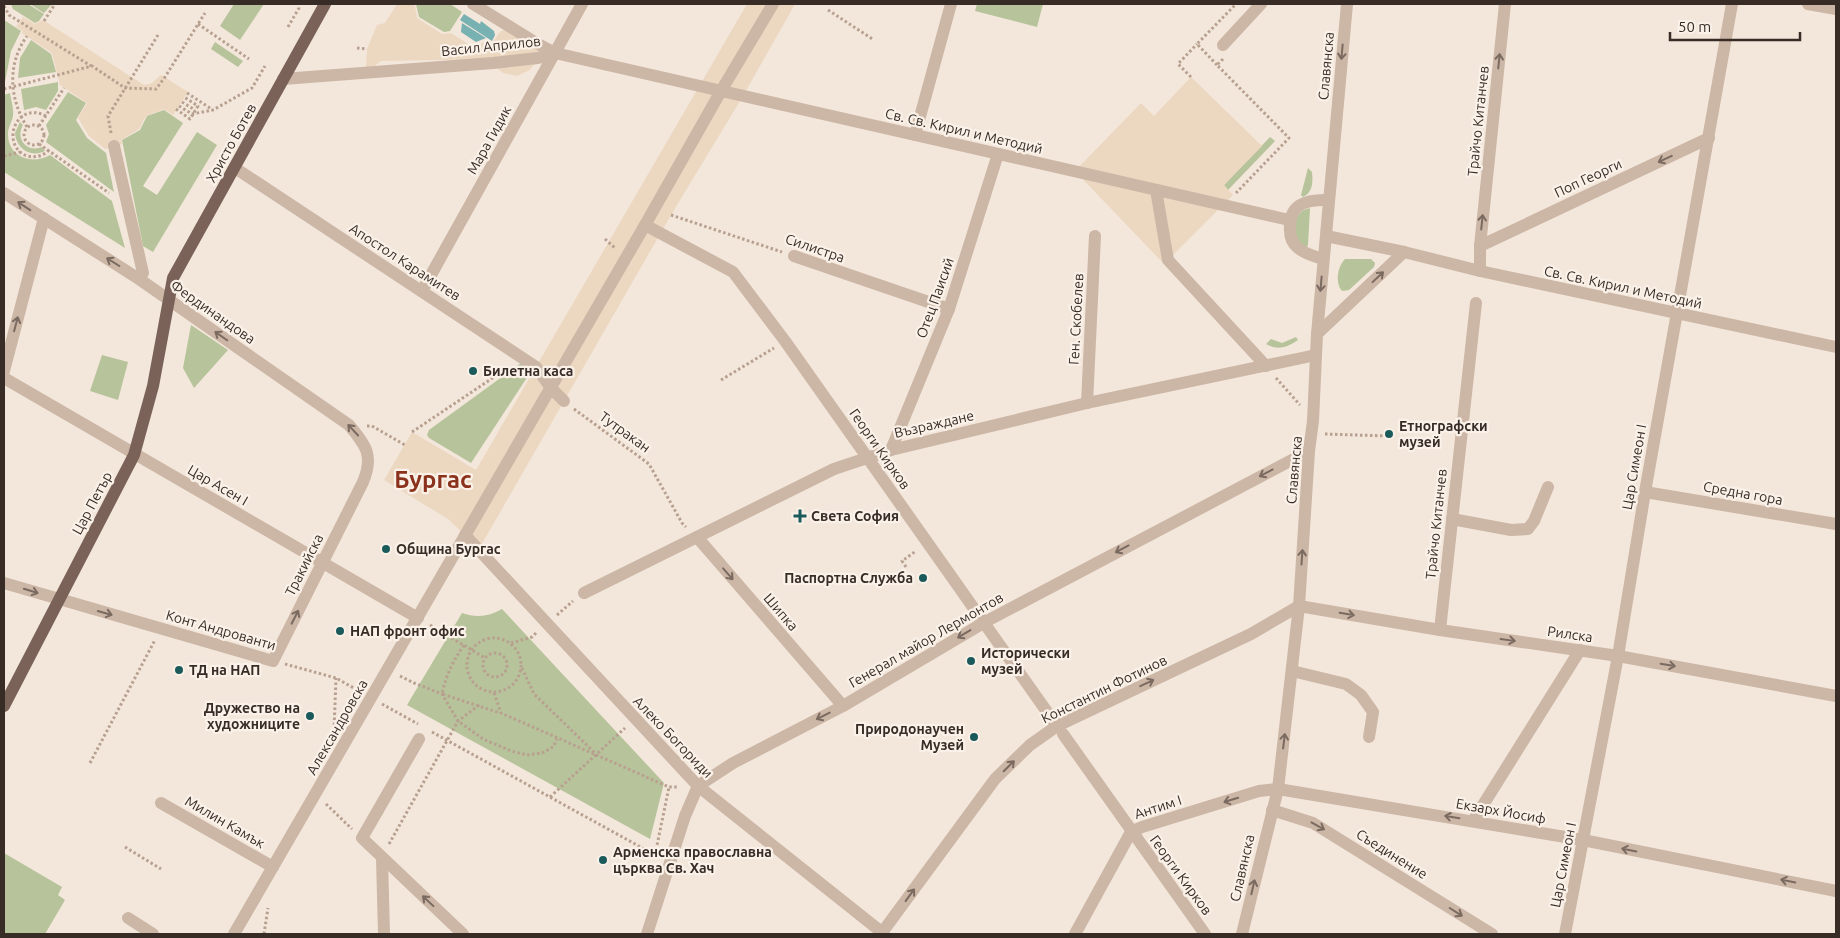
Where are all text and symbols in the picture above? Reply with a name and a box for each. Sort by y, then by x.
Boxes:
scale bar [1670,10,1800,42]
text: 50 m [1678,18,1711,35]
street label: Славянска [1315,31,1337,101]
street label: Васил Априлов [440,33,542,59]
one-way arrow [1338,44,1347,60]
one-way arrow [1494,53,1504,69]
street label: Трайчо Китанчев [1464,65,1492,177]
street label: Христо Ботев [203,101,259,185]
street label: Мара Гидик [464,103,514,177]
street label: Св. Св. Кирил и Методий [884,105,1044,157]
street label: Поп Георги [1552,155,1624,201]
one-way arrow [1658,155,1673,164]
one-way arrow [17,200,31,211]
one-way arrow [1478,215,1487,231]
street label: Апостол Карамитев [347,220,463,304]
street label: Силистра [783,230,847,266]
street label: Отец Паисий [913,256,957,340]
one-way arrow [106,257,120,267]
street label: Св. Св. Кирил и Методий [1543,262,1703,312]
one-way arrow [1371,271,1384,283]
street label: Ген. Скобелев [1066,273,1086,365]
one-way arrow [1316,276,1326,292]
street label: Фердинандова [168,277,258,347]
one-way arrow [12,316,21,332]
one-way arrow [214,331,228,341]
place label: Билетна каса [483,363,573,379]
marker: Билетна каса [467,365,479,377]
street label: Георги Кирков [846,406,914,492]
street label: Възраждане [893,407,975,441]
street label: Тутракан [596,408,654,456]
place label: Етнографски музей [1399,418,1488,450]
street label: Цар Симеон I [1619,423,1649,511]
one-way arrow [347,424,359,437]
marker: Етнографски музей [1383,428,1395,440]
street label: Славянска [1283,435,1305,505]
street label: Цар Асен I [185,461,251,509]
district label: Бургас [394,466,472,493]
street label: Трайчо Китанчев [1422,468,1450,580]
street label: Цар Петър [69,469,115,537]
one-way arrow [1259,469,1274,478]
street label: Средна гора [1702,478,1784,508]
place label: Света София [811,508,899,524]
marker: Света София [793,509,807,523]
street label: Тракийска [282,531,326,599]
place label: Община Бургас [396,541,501,557]
marker: Община Бургас [380,543,392,555]
one-way arrow [1115,544,1130,554]
one-way arrow [1298,550,1307,566]
one-way arrow [723,568,734,581]
place label: Паспортна Служба [784,570,913,586]
marker: Паспортна Служба [917,572,929,584]
one-way arrow [23,587,38,596]
street label: Генерал майор Лермонтов [846,589,1006,691]
street label: Шипка [760,590,802,634]
street label: Конт Андрованти [164,607,278,653]
one-way arrow [96,609,112,618]
one-way arrow [291,610,300,625]
one-way arrow [1339,610,1355,620]
place label: НАП фронт офис [350,623,465,639]
street label: Рилска [1546,623,1594,645]
marker: НАП фронт офис [334,625,346,637]
one-way arrow [957,630,971,640]
one-way arrow [1499,635,1515,645]
place label: Исторически музей [981,645,1070,677]
street label: Константин Фотинов [1039,652,1169,726]
marker: Исторически музей [965,655,977,667]
one-way arrow [1660,661,1676,671]
place label: ТД на НАП [189,662,260,678]
marker: ТД на НАП [173,664,185,676]
street label: Александровска [303,676,371,778]
one-way arrow [1139,678,1154,688]
street label: Алеко Богориди [630,693,716,781]
place label: Дружество на художниците [204,700,300,732]
marker: Дружество на художниците [304,710,316,722]
one-way arrow [816,711,831,721]
place label: Природонаучен Музей [855,721,964,753]
marker: Природонаучен Музей [968,731,980,743]
one-way arrow [1279,733,1289,749]
one-way arrow [1003,760,1015,772]
street label: Антим I [1132,792,1184,822]
street label: Милин Камък [182,793,268,851]
street label: Екзарх Йосиф [1455,794,1547,827]
one-way arrow [1223,795,1239,805]
one-way arrow [1444,812,1460,822]
one-way arrow [1310,821,1325,831]
street label: Цар Симеон I [1547,821,1579,909]
street label: Съединение [1353,826,1431,882]
street label: Георги Кирков [1147,832,1215,918]
street label: Славянска [1226,833,1258,903]
place label: Арменска православна църква Св. Хач [613,844,772,876]
one-way arrow [1622,844,1638,854]
marker: Арменска православна църква Св. Хач [597,854,609,866]
one-way arrow [1781,876,1797,886]
one-way arrow [1249,879,1258,895]
one-way arrow [905,888,915,902]
one-way arrow [421,895,434,907]
one-way arrow [1448,907,1462,917]

